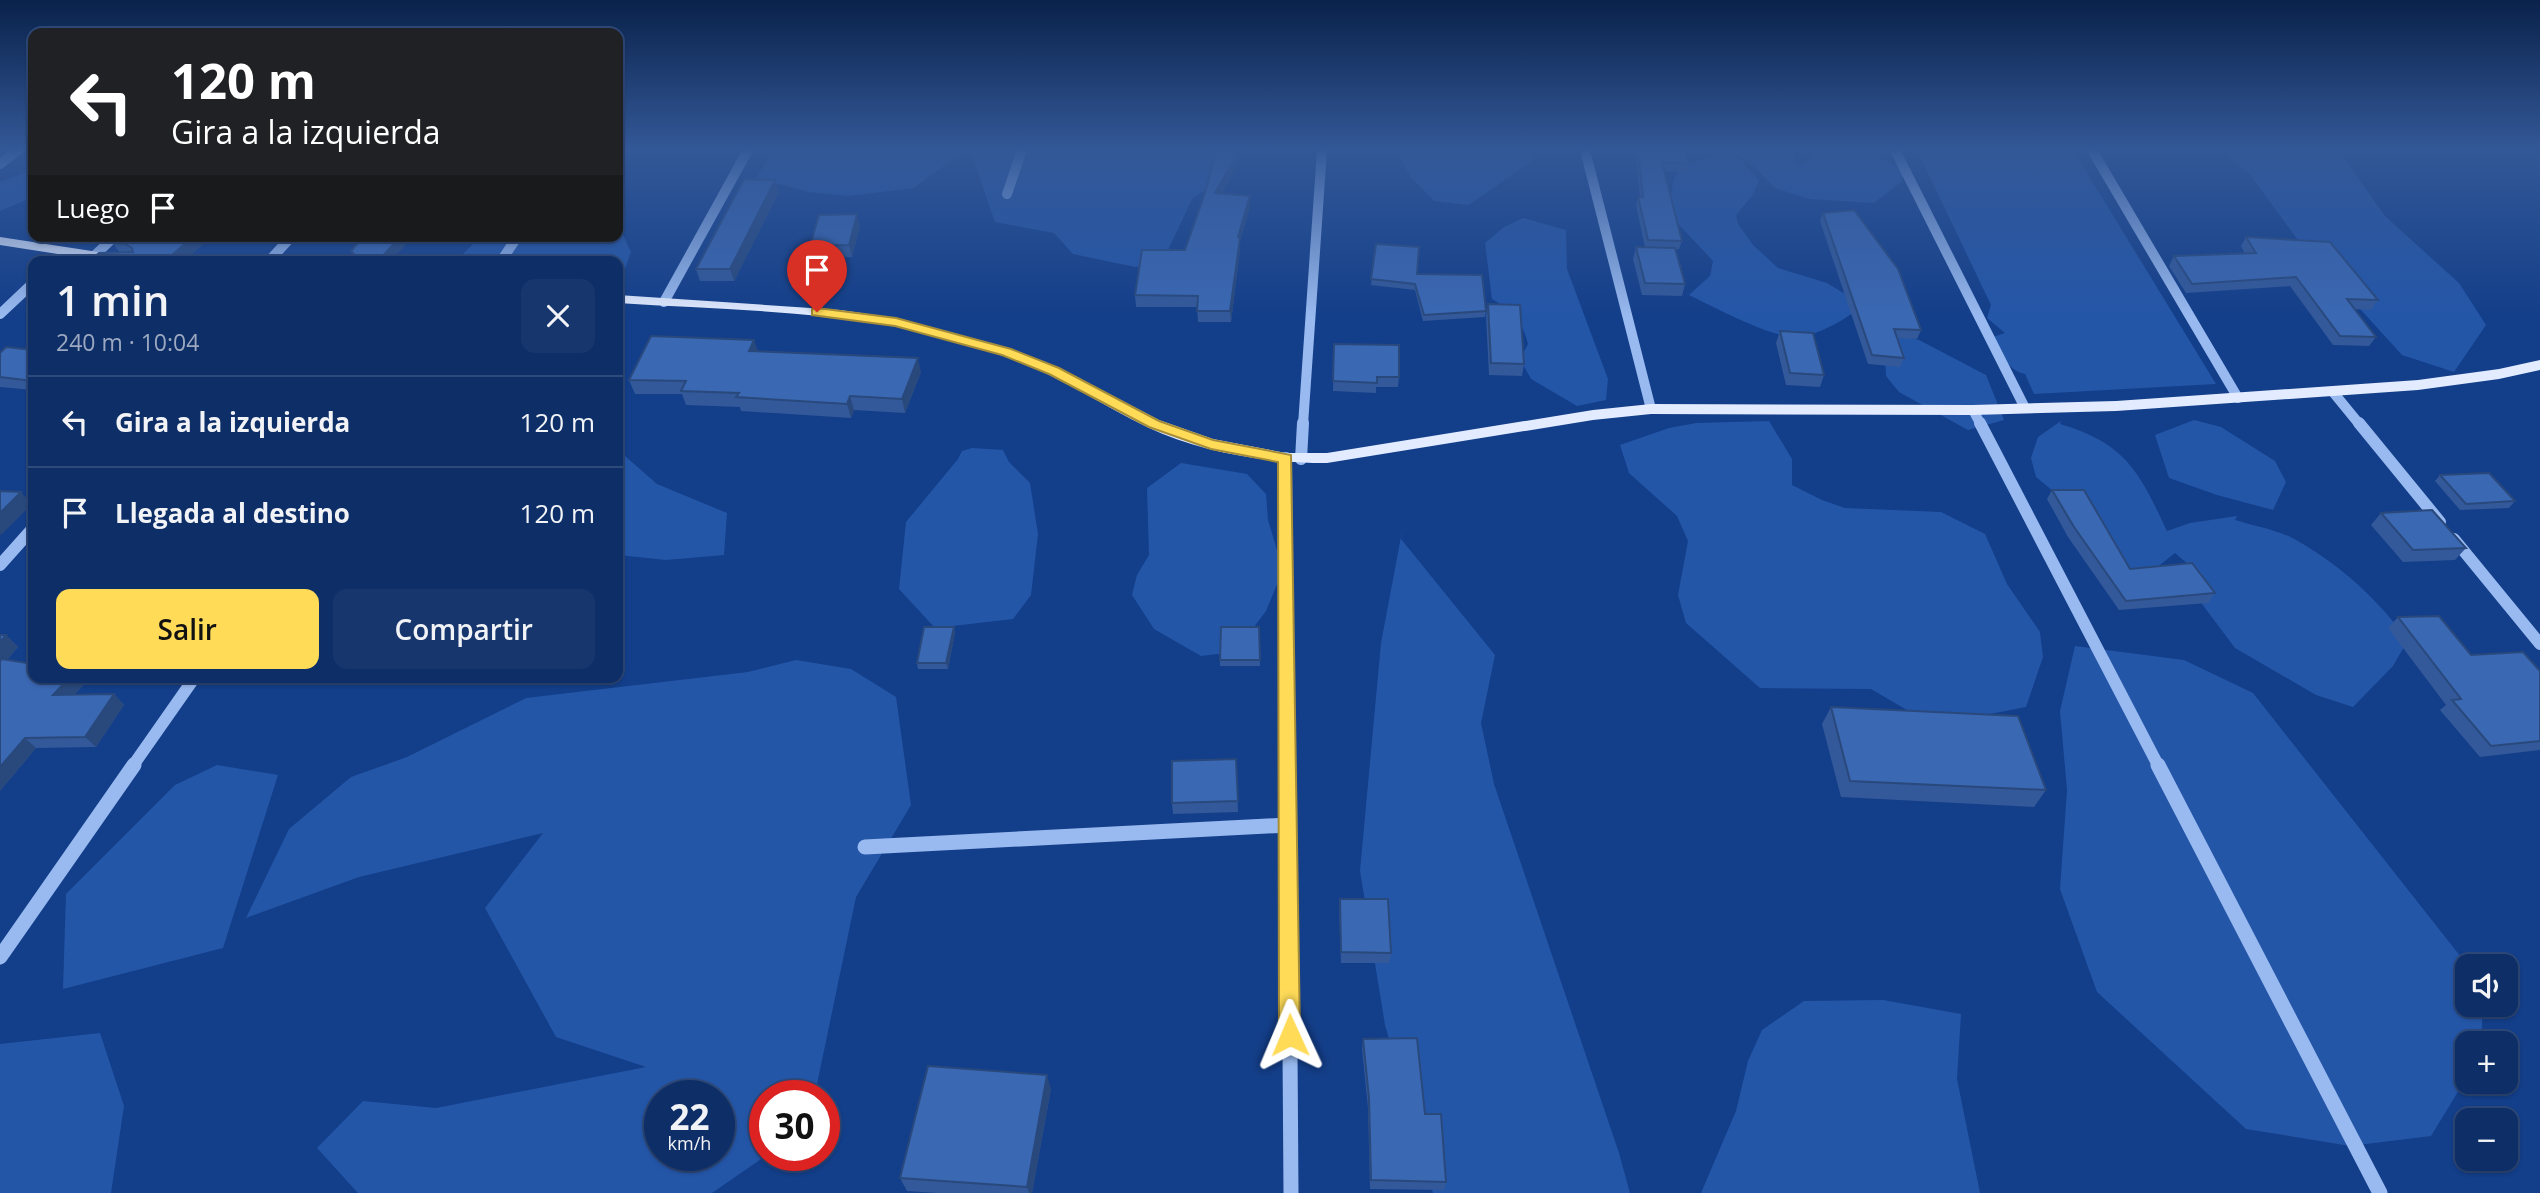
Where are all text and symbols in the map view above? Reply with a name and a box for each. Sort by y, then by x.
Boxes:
text: 120 m [171,47,316,113]
icon: left [56,56,147,147]
text: Gira a la izquierda [171,110,441,153]
icon: arrive [144,189,182,227]
text: Luego [56,190,130,226]
pin [787,240,847,312]
icon: arrive [798,251,836,289]
text: 1 min [56,271,169,328]
button: close [521,279,595,353]
text: 240 m · 10:04 [56,326,199,358]
icon: left [56,403,94,441]
text: Gira a la izquierda [115,404,350,440]
text: 120 m [520,404,595,440]
icon: arrive [56,494,94,532]
text: Llegada al destino [115,495,350,531]
text: 120 m [520,495,595,531]
button: Salir [56,589,319,669]
button: Compartir [333,589,595,669]
map controls [2455,954,2518,1171]
button: sound [2455,954,2518,1017]
position arrow [1253,998,1327,1072]
button: + [2455,1031,2518,1094]
speed limit sign: 30 [749,1080,840,1171]
text: 22 [669,1093,710,1140]
button: − [2455,1108,2518,1171]
text: km/h [668,1131,711,1155]

